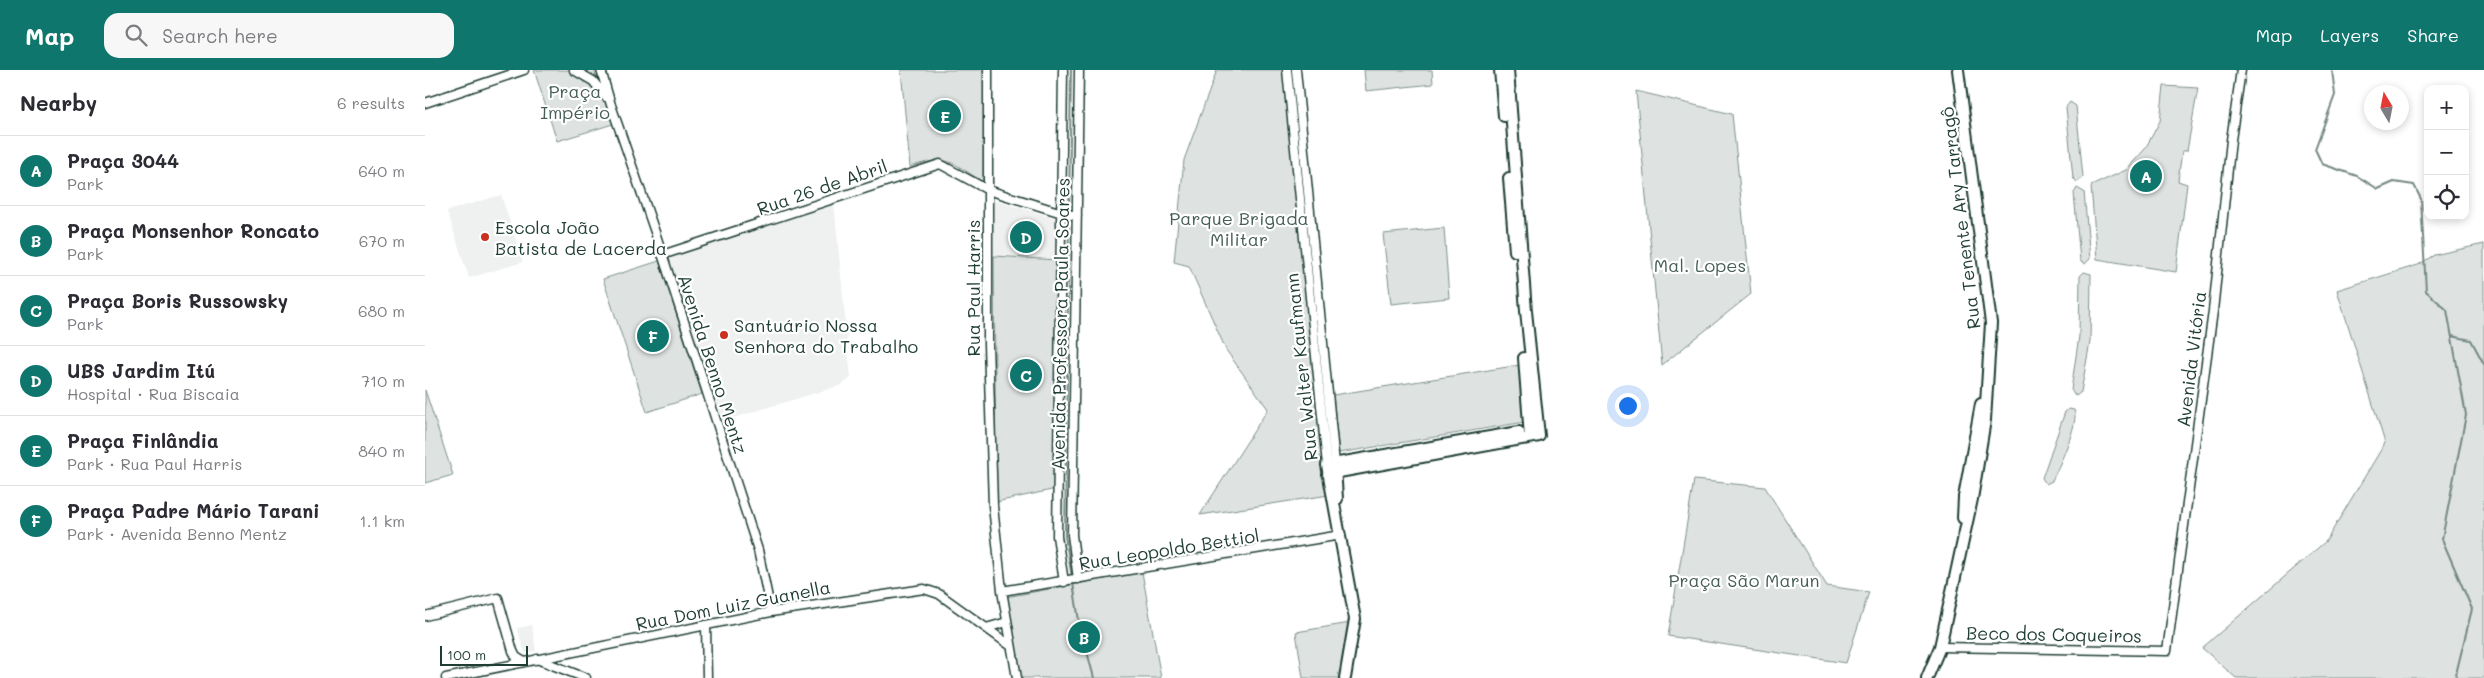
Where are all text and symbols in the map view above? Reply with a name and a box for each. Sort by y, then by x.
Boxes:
search box [104,13,454,58]
text: Map [25,20,74,51]
icon: search [122,21,150,49]
text: Search here [162,23,278,48]
text: Map [2256,23,2292,47]
text: Layers [2320,23,2379,47]
text: Share [2407,23,2459,47]
park label: Praça Império [540,79,610,124]
north arrow [2364,85,2409,130]
map controls [2424,85,2469,220]
button: + [2424,85,2469,130]
text: Nearby [20,89,97,116]
text: 6 results [337,92,405,113]
pin: E [929,97,961,135]
street label: Rua Tenente Ary Tarragô [1934,105,1986,330]
button: − [2424,130,2469,175]
text: Praça 3044 [67,148,179,173]
street label: Rua 26 de Abril [754,153,890,221]
pin: A [2130,157,2162,195]
text: A [30,160,42,181]
text: 640 m [358,160,405,181]
text: Park [67,173,103,194]
button: locate [2424,175,2469,220]
street label: Avenida Professora Paula Soares [1045,177,1075,471]
park label: Parque Brigada Militar [1169,206,1309,251]
place label: Escola João Batista de Lacerda [495,215,667,260]
text: Praça Monsenhor Roncato [67,218,319,243]
pin: D [1010,218,1042,256]
street label: Rua Paul Harris [961,219,985,357]
text: B [31,230,41,251]
text: 670 m [359,230,405,251]
marker: Escola João Batista de Lacerda [479,231,491,243]
text: Park [67,243,103,264]
park label: Mal. Lopes [1654,253,1746,277]
street label: Avenida Benno Mentz [673,271,753,457]
street label: Rua Walter Kaufmann [1279,272,1323,462]
text: Praça Boris Russowsky [67,288,288,313]
street label: Avenida Vitória [2171,290,2211,428]
text: C [30,300,42,321]
text: 680 m [358,300,405,321]
text: Park [67,313,103,334]
place label: Santuário Nossa Senhora do Trabalho [734,313,919,358]
pin: F [637,317,669,355]
marker: Santuário Nossa Senhora do Trabalho [718,329,730,341]
pin: C [1010,356,1042,394]
text: UBS Jardim Itú [67,358,215,383]
text: D [30,370,42,391]
text: 710 m [361,370,405,391]
text: Hospital · Rua Biscaia [67,383,240,404]
your location [1615,393,1641,419]
text: Praça Finlândia [67,428,219,453]
text: E [31,440,41,461]
text: 840 m [358,440,405,461]
text: Park · Rua Paul Harris [67,453,242,474]
text: Praça Padre Mário Tarani [67,498,320,523]
text: F [31,510,41,531]
text: 1.1 km [360,510,405,531]
text: Park · Avenida Benno Mentz [67,523,287,544]
street label: Rua Leopoldo Bettiol [1077,523,1261,575]
park label: Praça São Marun [1668,568,1820,592]
street label: Rua Dom Luiz Guanella [634,574,832,636]
pin: B [1068,618,1100,656]
street label: Beco dos Coqueiros [1966,620,2142,648]
scale bar [440,643,527,666]
text: 100 m [447,645,486,664]

